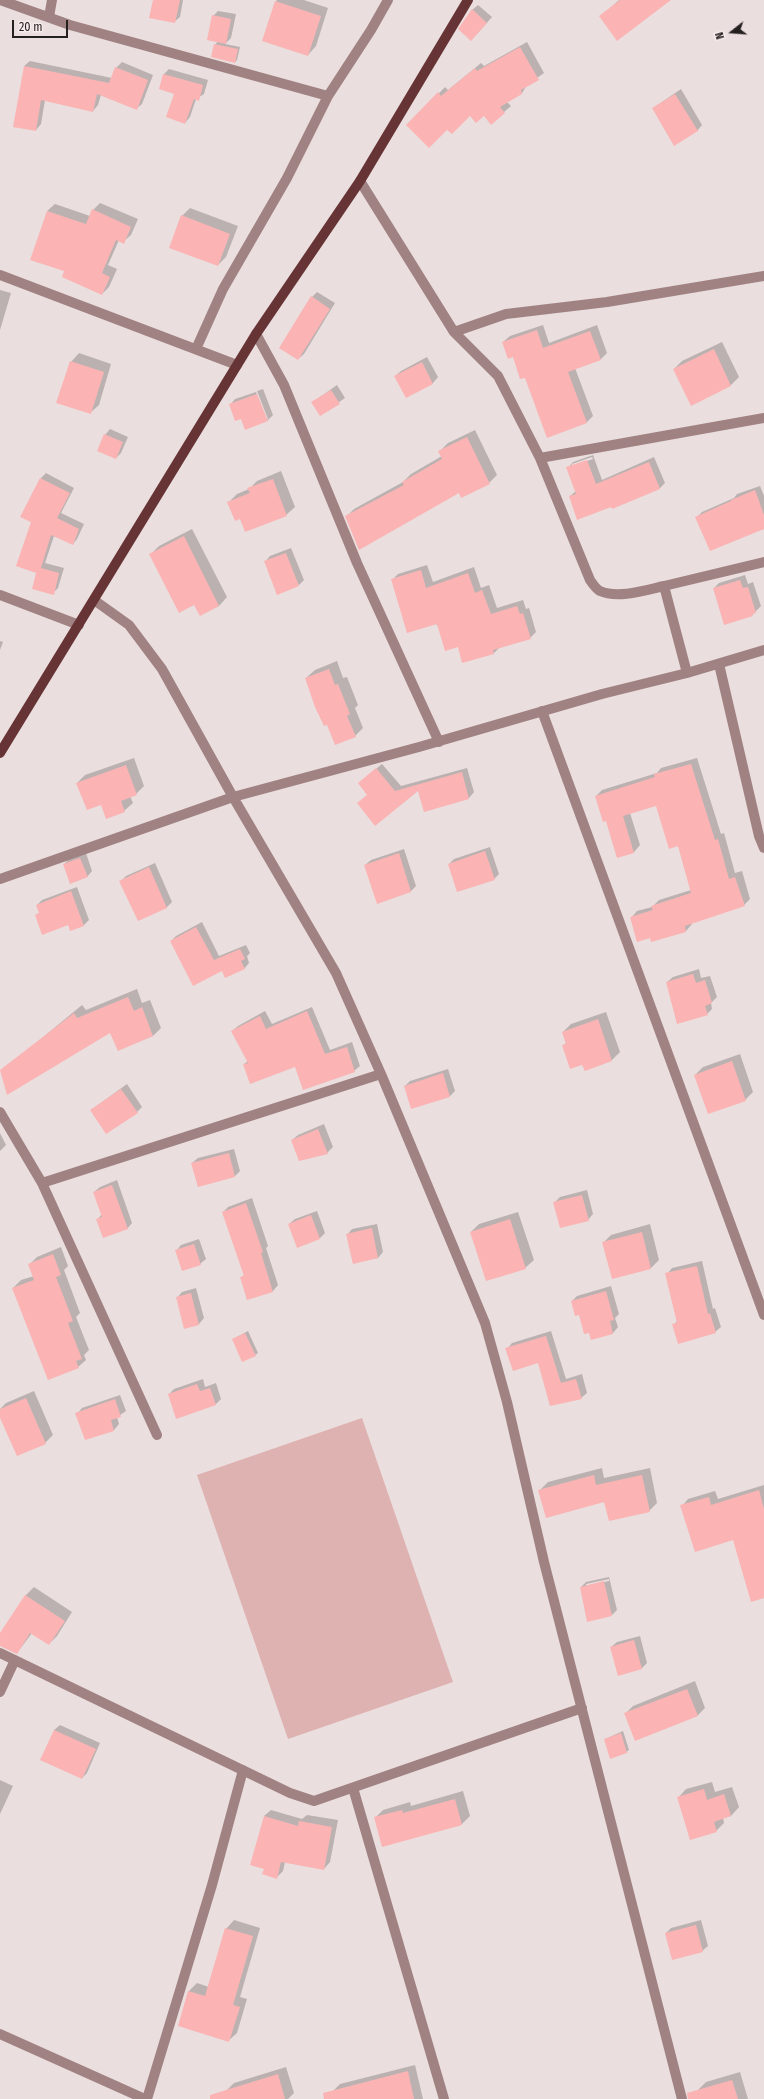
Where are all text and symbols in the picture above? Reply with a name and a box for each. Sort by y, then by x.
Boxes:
scale bar [14,12,70,38]
north arrow [712,12,752,52]
text: 20 m [19,20,43,34]
text: N [713,31,727,41]

